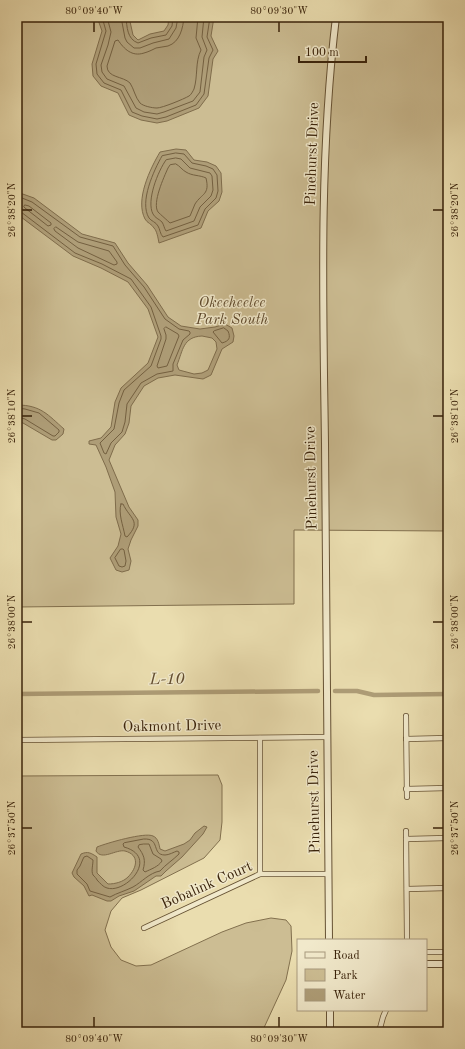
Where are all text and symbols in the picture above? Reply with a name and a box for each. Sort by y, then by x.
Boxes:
text: 80°09'40"W [65,6,123,16]
text: 80°09'30"W [250,6,308,16]
scale bar [299,38,366,64]
text: 100 m [305,47,339,59]
street label: Pinehurst Drive [304,102,322,206]
text: 26°38'20"N [7,182,17,237]
text: 26°38'20"N [450,182,460,237]
park label: Okeeheelee Park South [195,296,269,328]
text: 26°38'10"N [7,388,17,443]
text: 26°38'10"N [450,388,460,443]
street label: Pinehurst Drive [304,426,320,530]
text: 26°38'00"N [7,594,17,649]
text: 26°38'00"N [450,594,460,649]
water label: L-10 [148,672,185,688]
street label: Oakmont Drive [123,719,222,735]
street label: Pinehurst Drive [307,750,323,854]
text: 26°37'50"N [7,800,17,855]
text: 26°37'50"N [450,800,460,855]
street label: Bobalink Court [159,859,255,913]
legend [297,939,427,1011]
text: Road [333,950,360,962]
text: Park [333,970,358,982]
text: Water [333,990,366,1002]
text: 80°09'40"W [65,1034,123,1044]
text: 80°09'30"W [250,1034,308,1044]

